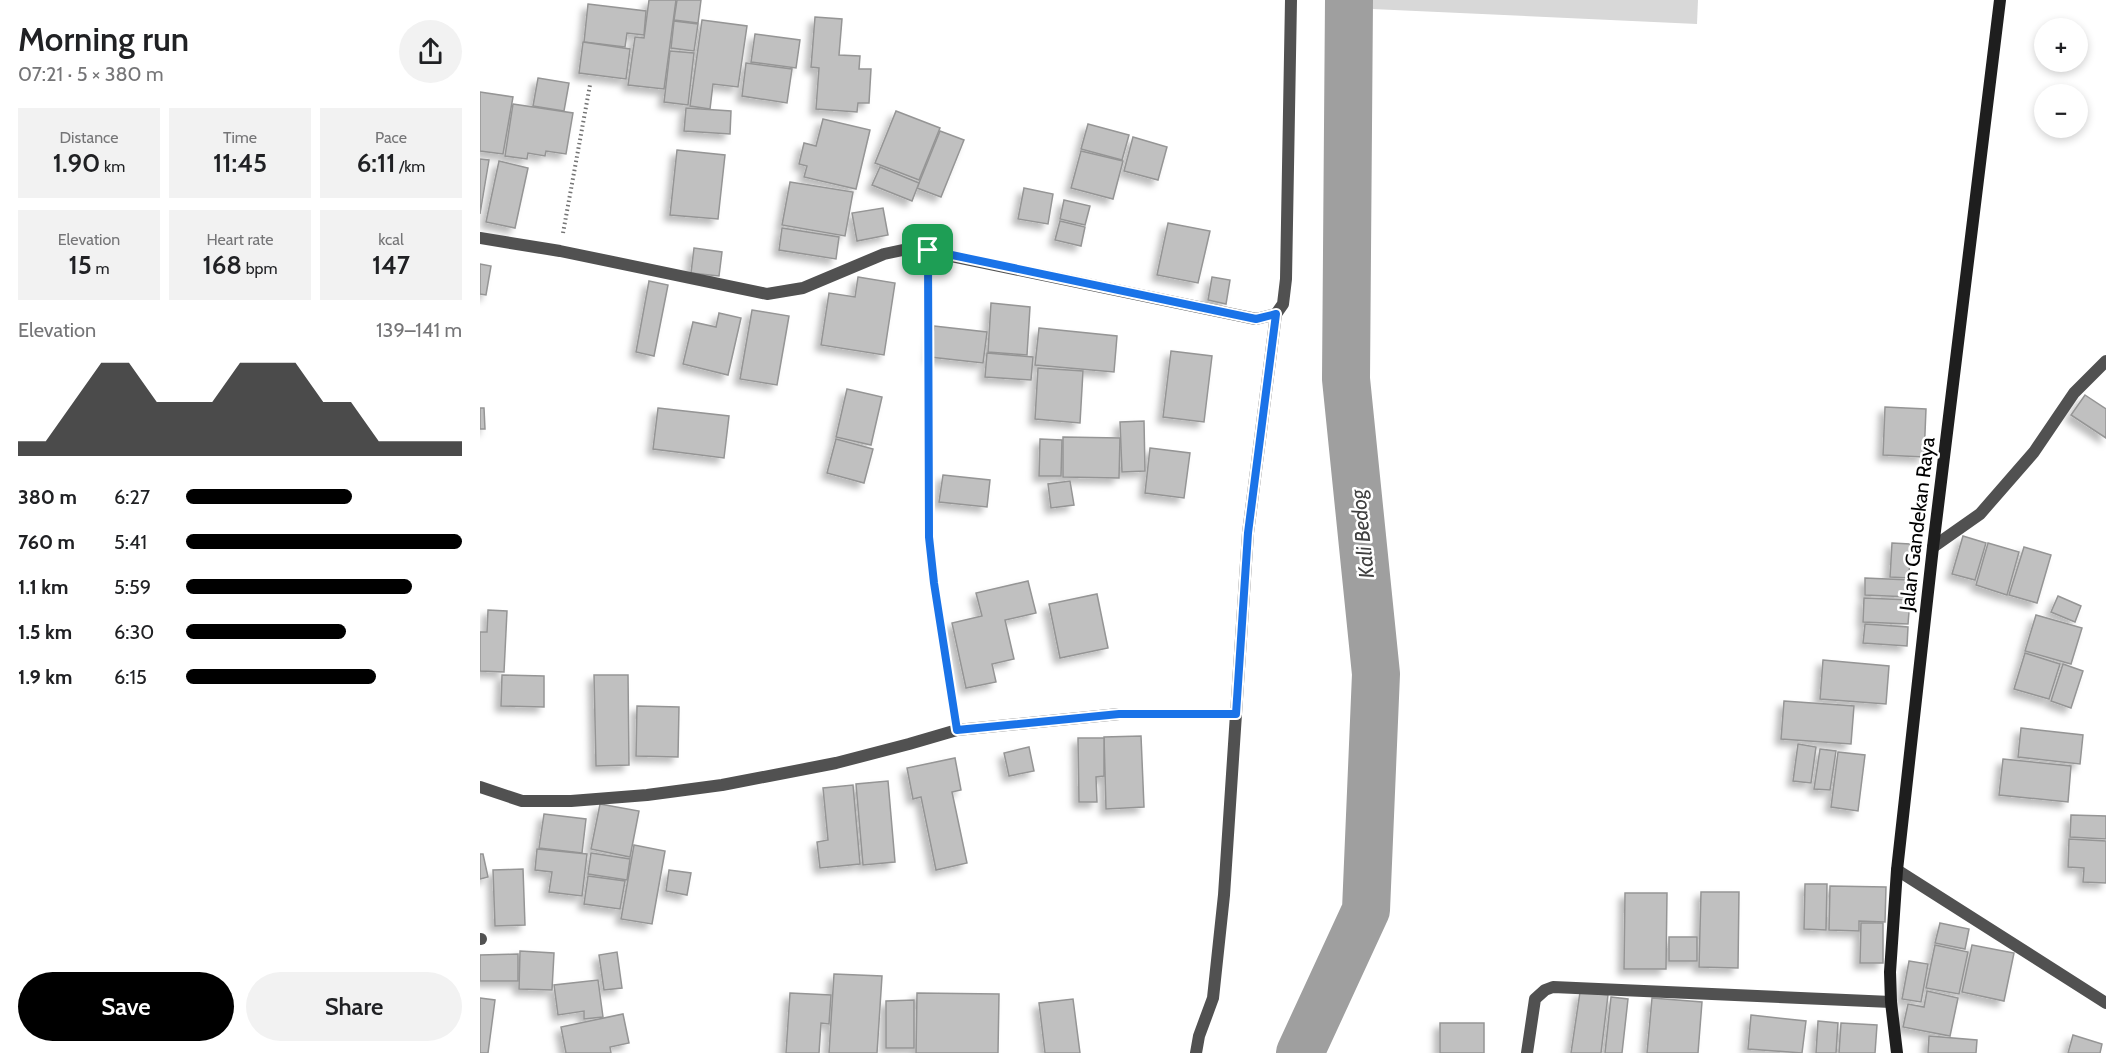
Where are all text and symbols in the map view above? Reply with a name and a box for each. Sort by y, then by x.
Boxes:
map controls [2034,18,2088,138]
button: + [2034,18,2088,72]
text: Morning run [18,19,189,59]
button: share [399,20,462,83]
text: 07:21 · 5 × 380 m [18,62,164,86]
button: − [2034,84,2088,138]
text: Distance [60,128,118,147]
text: Time [223,128,257,147]
text: Pace [375,128,407,147]
text: 1.90 [53,147,100,179]
text: 11:45 [213,147,267,179]
text: 6:11 [357,147,395,179]
text: km [100,157,125,176]
text: /km [395,157,425,176]
pin [902,224,953,275]
text: Elevation [58,230,120,249]
text: Heart rate [207,230,273,249]
text: kcal [378,230,404,249]
icon: arrive [911,233,944,266]
text: 15 [69,249,92,281]
text: 168 [202,249,242,281]
text: 147 [372,249,410,281]
text: m [92,259,109,278]
text: bpm [242,259,278,278]
text: Elevation [18,318,96,342]
text: 139–141 m [376,318,462,342]
street label: Jalan Gandekan Raya [1894,435,1940,613]
text: 380 m [18,485,77,509]
text: 6:27 [114,485,150,509]
water label: Kali Bedog [1345,487,1379,580]
text: 760 m [18,530,75,554]
text: 5:41 [114,530,147,554]
text: 1.1 km [18,575,68,599]
text: 5:59 [114,575,151,599]
text: 1.5 km [18,620,72,644]
text: 6:30 [114,620,154,644]
text: 1.9 km [18,665,72,689]
text: 6:15 [114,665,147,689]
button: Save [18,972,234,1041]
button: Share [246,972,462,1041]

